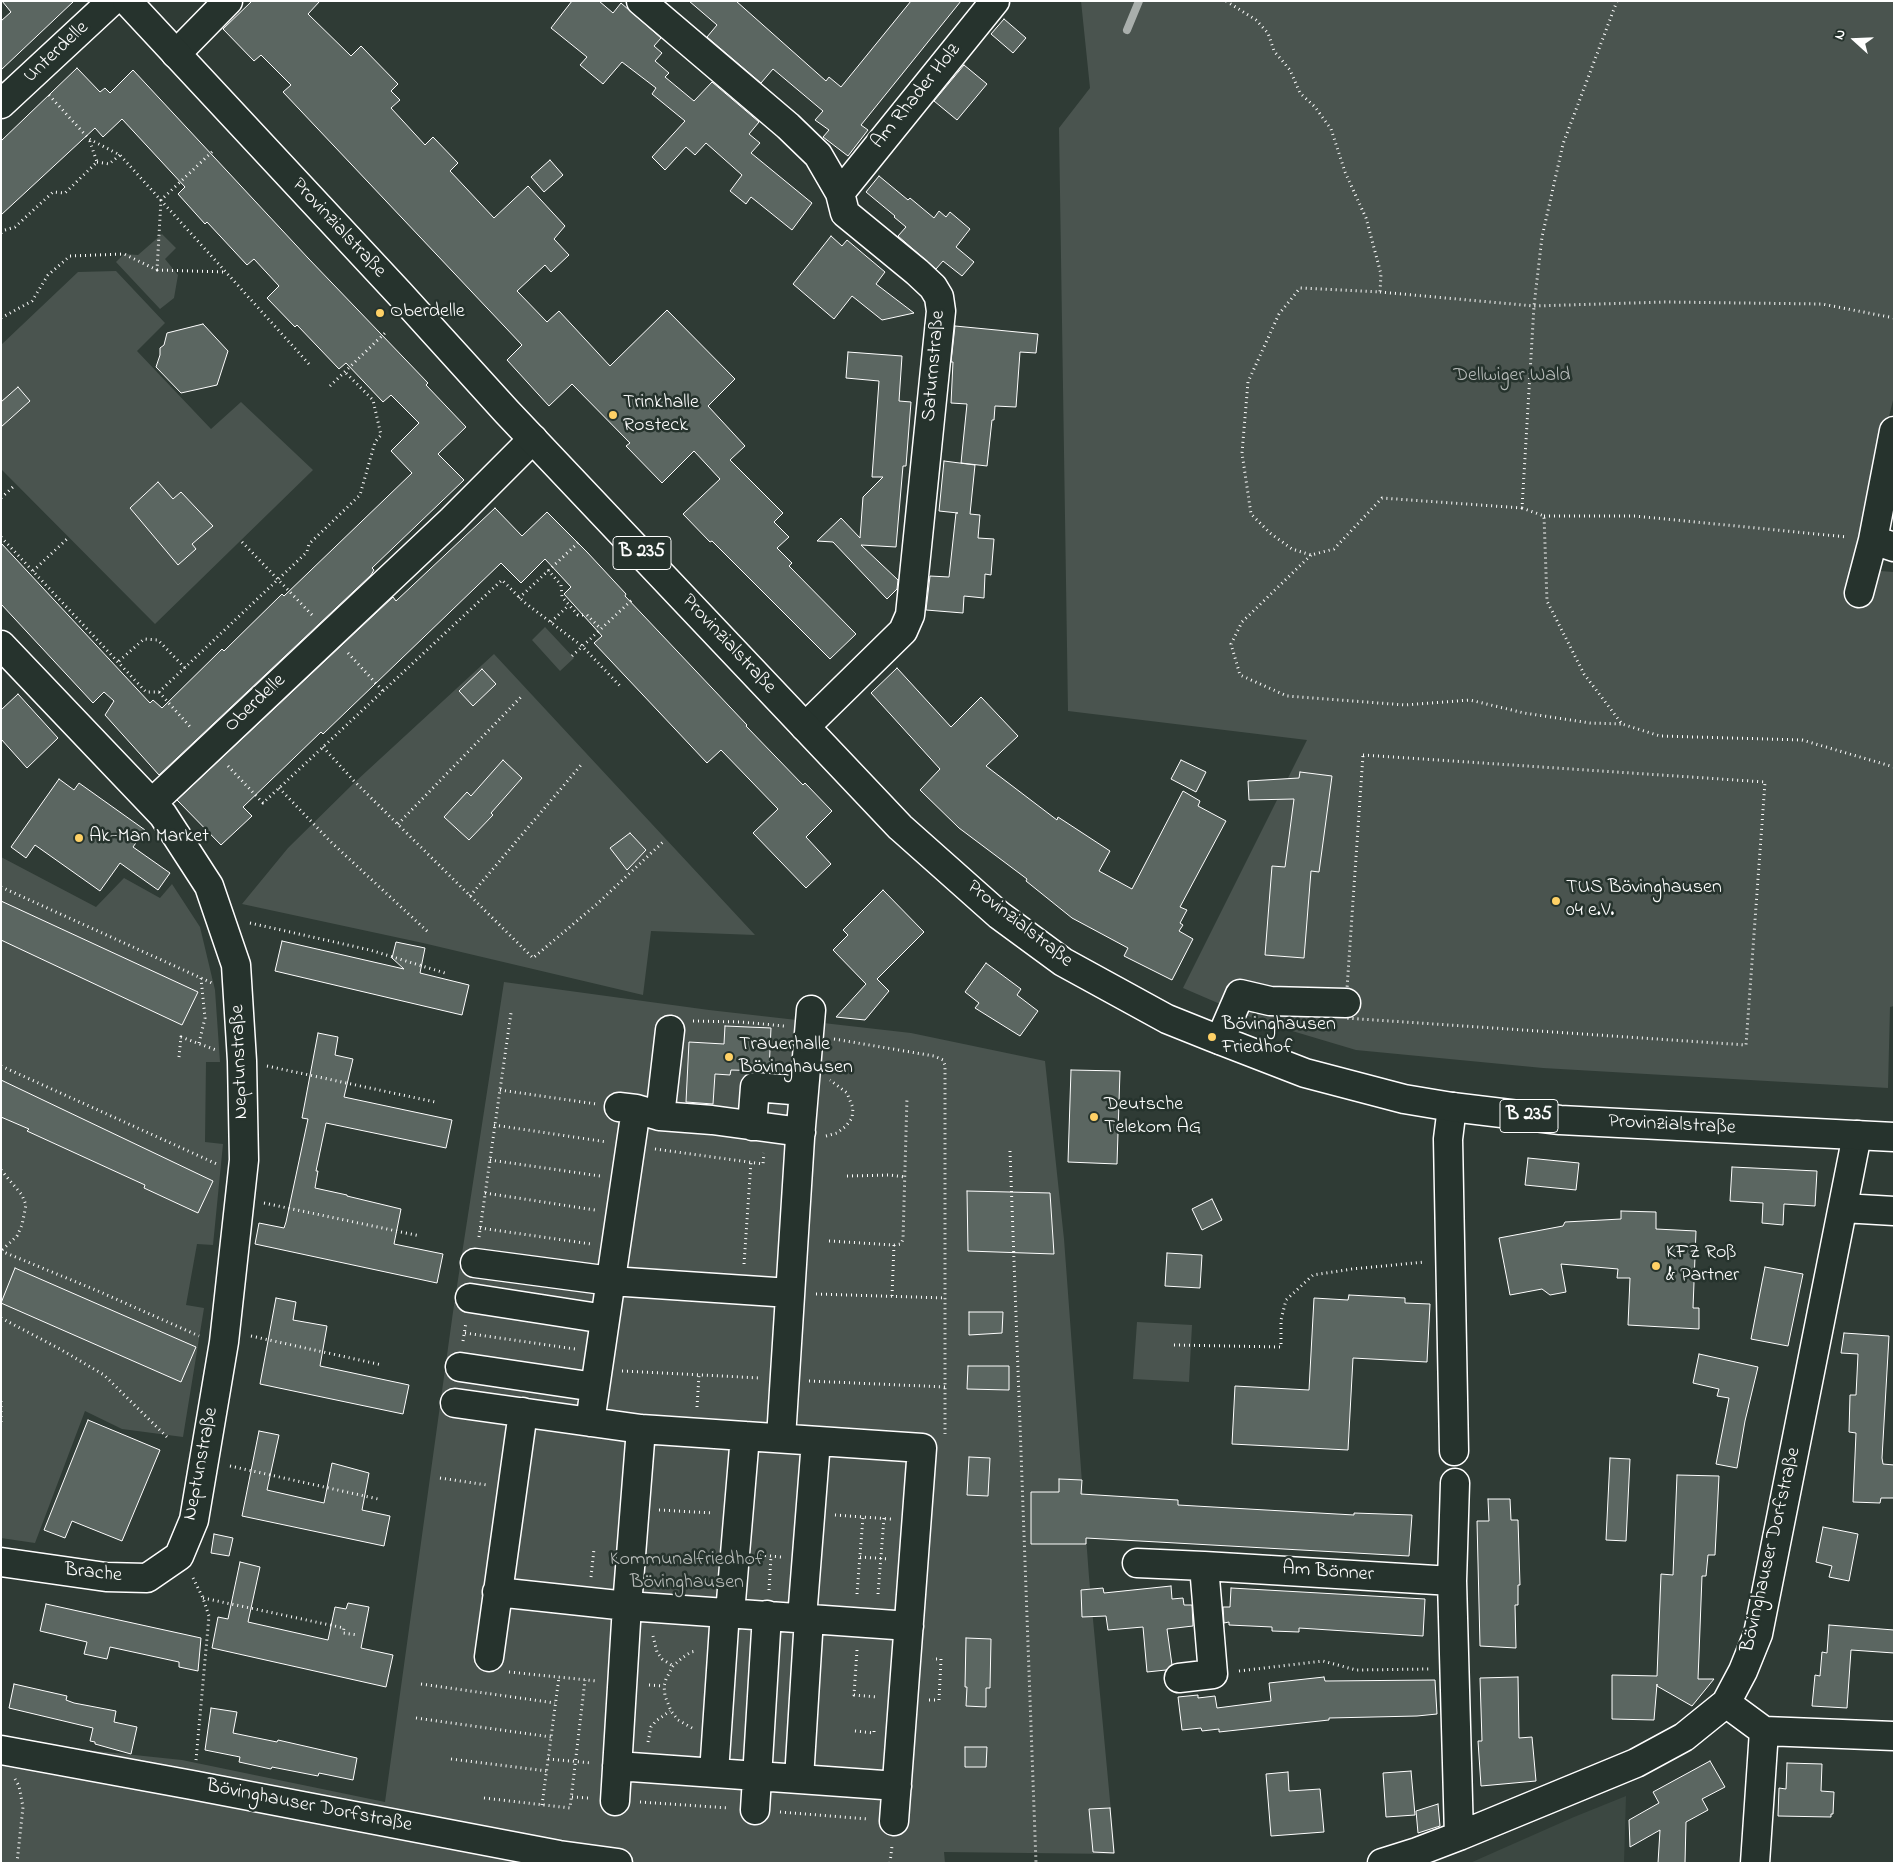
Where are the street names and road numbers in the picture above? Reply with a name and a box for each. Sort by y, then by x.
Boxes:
street label: Unterdelle [19,17,95,89]
street label: Am Rhader Holz [867,39,967,155]
street label: Provinzialstraße [286,174,390,284]
street label: Saturnstraße [918,310,952,422]
road number: B 235 [613,536,671,570]
street label: Provinzialstraße [676,590,780,700]
street label: Oberdelle [220,670,292,738]
street label: Provinzialstraße [961,876,1077,974]
street label: Neptunstraße [227,1004,255,1120]
road number: B 235 [1500,1100,1558,1132]
street label: Provinzialstraße [1608,1111,1736,1141]
street label: Neptunstraße [179,1405,225,1523]
street label: Bövinghauser Dorfstraße [1737,1445,1807,1655]
street label: Am Bönner [1281,1558,1375,1588]
street label: Brache [63,1559,123,1589]
street label: Bövinghauser Dorfstraße [204,1775,414,1839]

